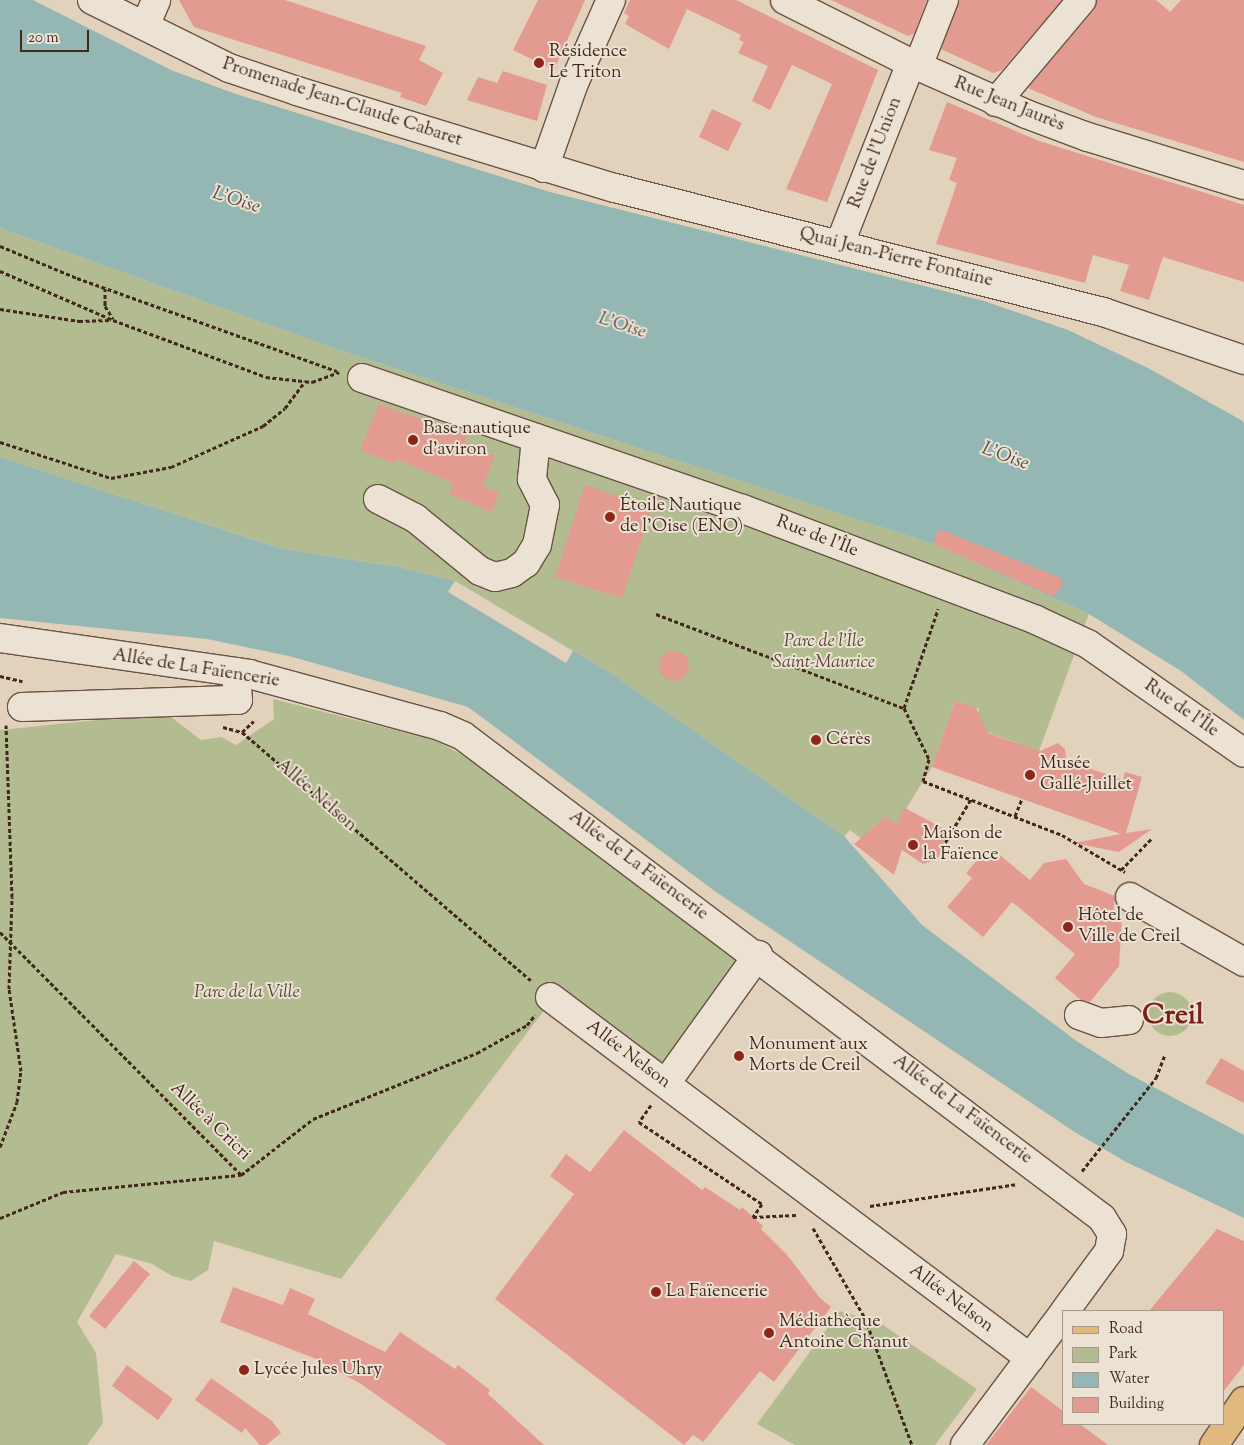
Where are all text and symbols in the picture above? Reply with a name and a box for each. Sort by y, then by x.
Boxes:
scale bar [22,20,91,52]
text: 20 m [28,28,59,49]
place label: Résidence Le Triton [549,42,627,84]
street label: Promenade Jean-Claude Cabaret [219,54,465,152]
marker: Résidence Le Triton [533,57,545,69]
street label: Rue Jean Jaurès [951,73,1067,137]
street label: Rue de l'Union [845,94,907,212]
water label: L'Oise [209,183,263,219]
street label: Quai Jean-Pierre Fontaine [797,223,995,293]
water label: L'Oise [595,308,649,344]
place label: Base nautique d'aviron [423,419,531,462]
marker: Base nautique d'aviron [407,434,419,446]
water label: L'Oise [978,438,1032,476]
place label: Étoile Nautique de l'Oise (ENO) [620,496,743,538]
marker: Étoile Nautique de l'Oise (ENO) [604,511,616,523]
street label: Rue de l'Île [773,512,861,562]
park label: Parc de l'Île Saint-Maurice [773,632,875,674]
street label: Allée de La Faïencerie [111,645,281,693]
street label: Rue de l'Île [1140,676,1222,742]
place label: Cérès [826,729,871,751]
marker: Cérès [810,734,822,746]
place label: Musée Gallé-Juillet [1040,754,1132,796]
street label: Allée Nelson [271,755,361,837]
marker: Musée Gallé-Juillet [1024,769,1036,781]
street label: Allée de La Faïencerie [564,807,712,925]
place label: Maison de la Faïence [923,824,1003,866]
marker: Maison de la Faïence [907,839,919,851]
place label: Hôtel de Ville de Creil [1078,906,1180,949]
marker: Hôtel de Ville de Creil [1062,921,1074,933]
park label: Parc de la Ville [194,982,300,1004]
district label: Creil [1142,999,1204,1033]
street label: Allée Nelson [582,1016,674,1094]
place label: Monument aux Morts de Creil [749,1035,868,1078]
marker: Monument aux Morts de Creil [733,1050,745,1062]
street label: Allée de La Faïencerie [888,1051,1036,1169]
street label: Allée à Cricri [165,1078,255,1166]
street label: Allée Nelson [905,1260,997,1338]
place label: La Faïencerie [666,1281,768,1303]
marker: La Faïencerie [650,1286,662,1298]
legend [1062,1310,1224,1425]
place label: Médiathèque Antoine Chanut [779,1312,908,1355]
text: Road [1109,1319,1143,1340]
marker: Médiathèque Antoine Chanut [763,1327,775,1339]
text: Park [1109,1344,1138,1365]
place label: Lycée Jules Uhry [254,1359,382,1381]
marker: Lycée Jules Uhry [238,1364,250,1376]
text: Water [1109,1369,1149,1390]
text: Building [1109,1394,1164,1415]

